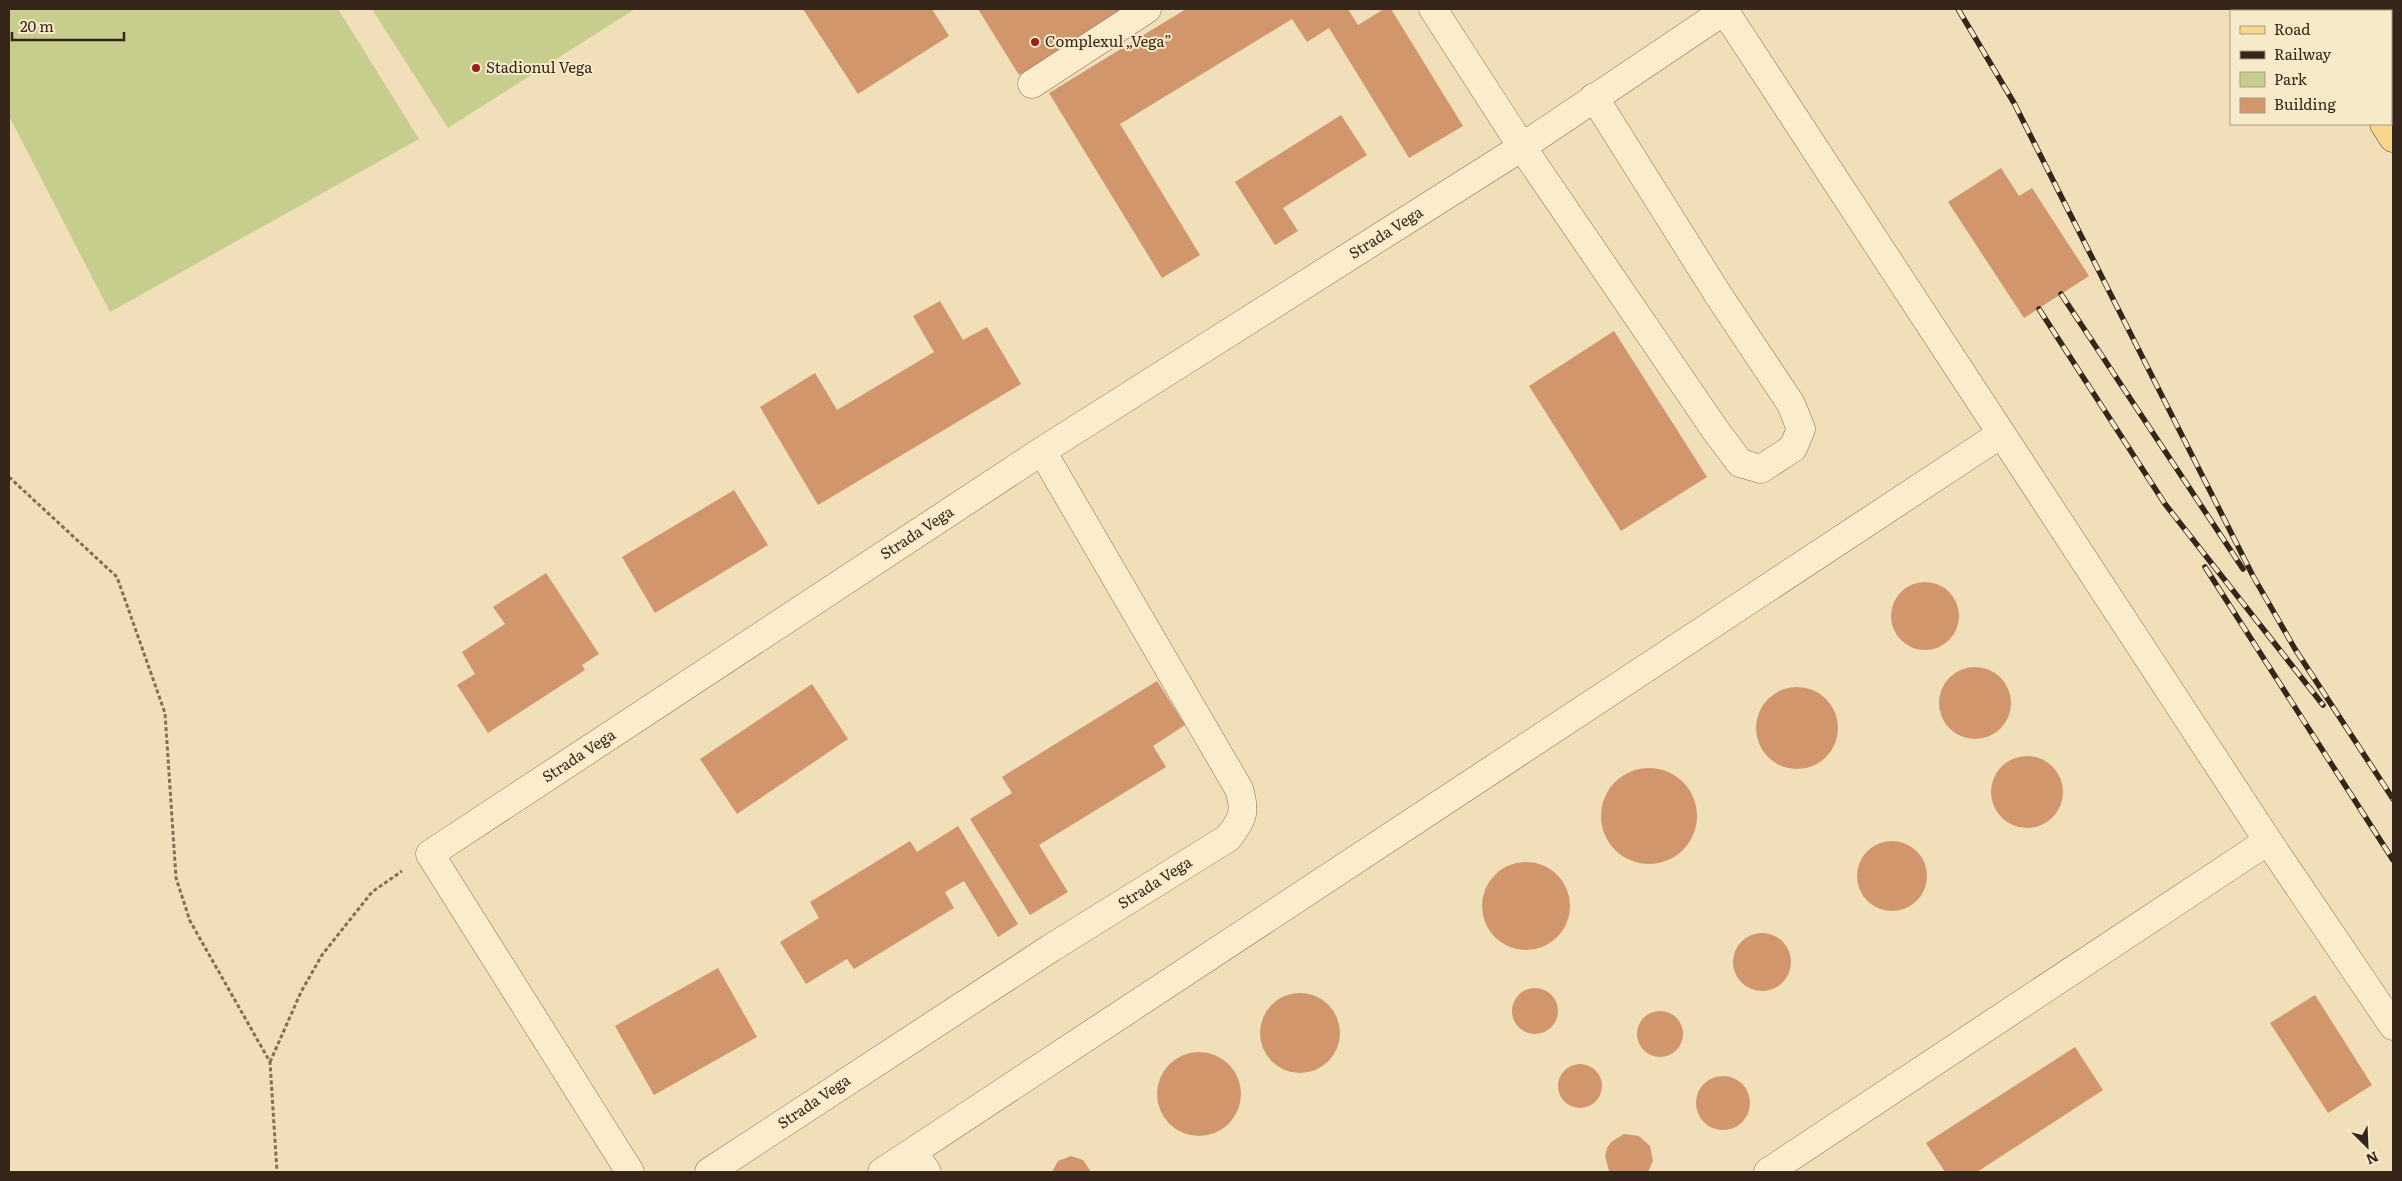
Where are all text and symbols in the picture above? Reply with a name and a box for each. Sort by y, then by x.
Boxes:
scale bar [12,10,125,42]
legend [2230,10,2392,125]
text: 20 m [20,14,54,37]
text: Road [2274,17,2310,40]
place label: Complexul „Vega” [1045,29,1172,52]
marker: Complexul „Vega” [1029,36,1041,48]
text: Railway [2274,42,2332,65]
place label: Stadionul Vega [486,55,593,78]
marker: Stadionul Vega [470,62,482,74]
text: Park [2274,67,2308,90]
text: Building [2274,92,2336,115]
street label: Strada Vega [1344,199,1428,264]
street label: Strada Vega [875,499,958,564]
street label: Strada Vega [537,722,620,787]
street label: Strada Vega [1113,849,1197,914]
street label: Strada Vega [772,1067,855,1134]
north arrow [2342,1121,2392,1171]
text: N [2363,1147,2382,1170]

